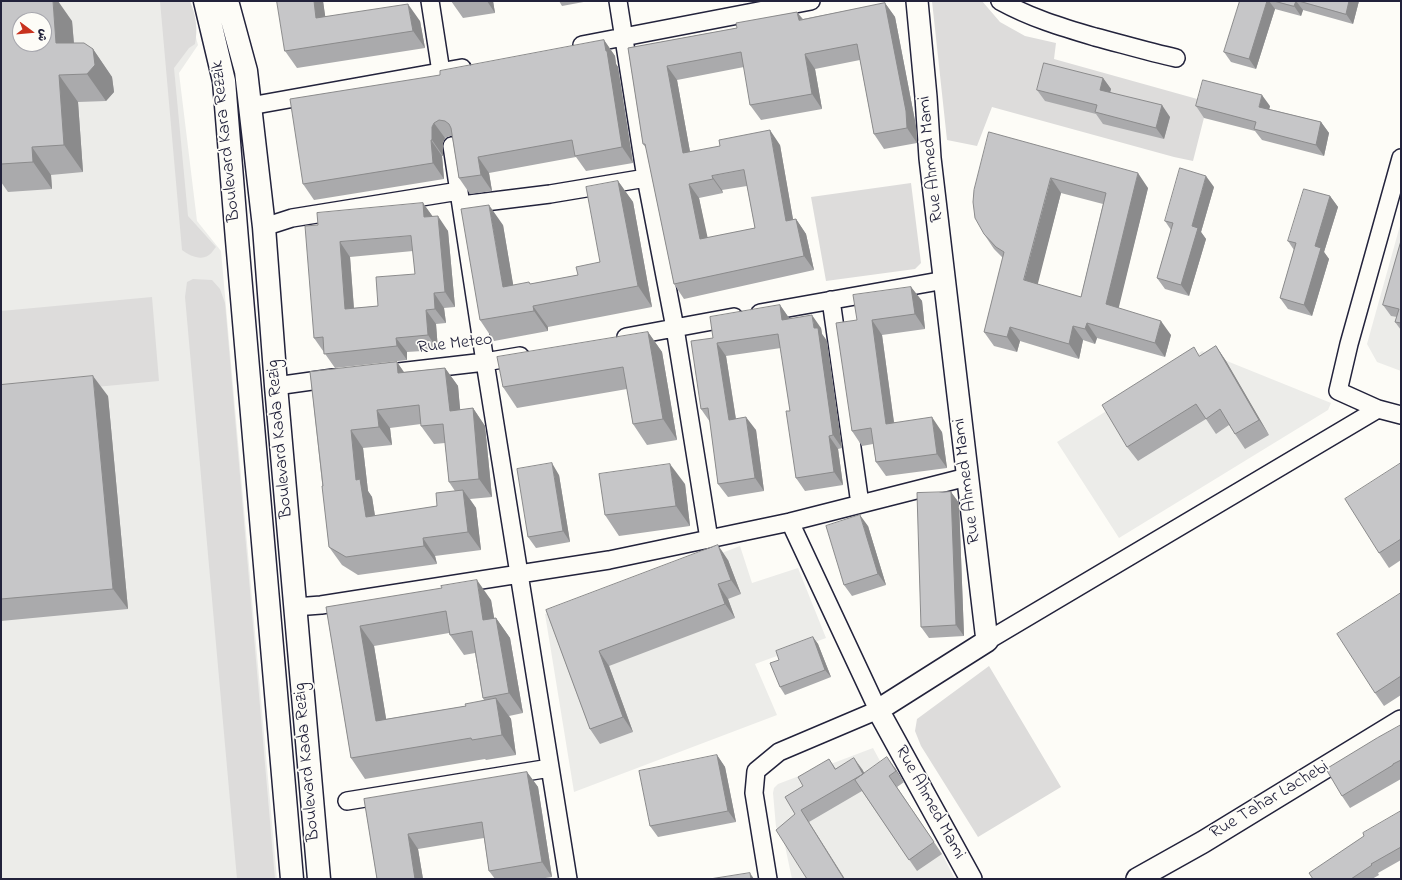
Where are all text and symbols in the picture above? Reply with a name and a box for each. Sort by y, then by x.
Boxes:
north arrow [12,12,52,52]
text: ش [33,27,52,43]
street label: Boulevard Kara Rezzik [208,59,246,223]
street label: Rue Ahmed Mami [915,95,949,223]
street label: Rue Meteo [416,330,494,360]
street label: Boulevard Kada Rezig [263,359,299,519]
street label: Rue Ahmed Mami [950,417,986,545]
street label: Boulevard Kada Rezig [290,682,326,842]
street label: Rue Ahmed Mami [889,742,969,864]
street label: Rue Tahar Lachebi [1207,757,1333,845]

